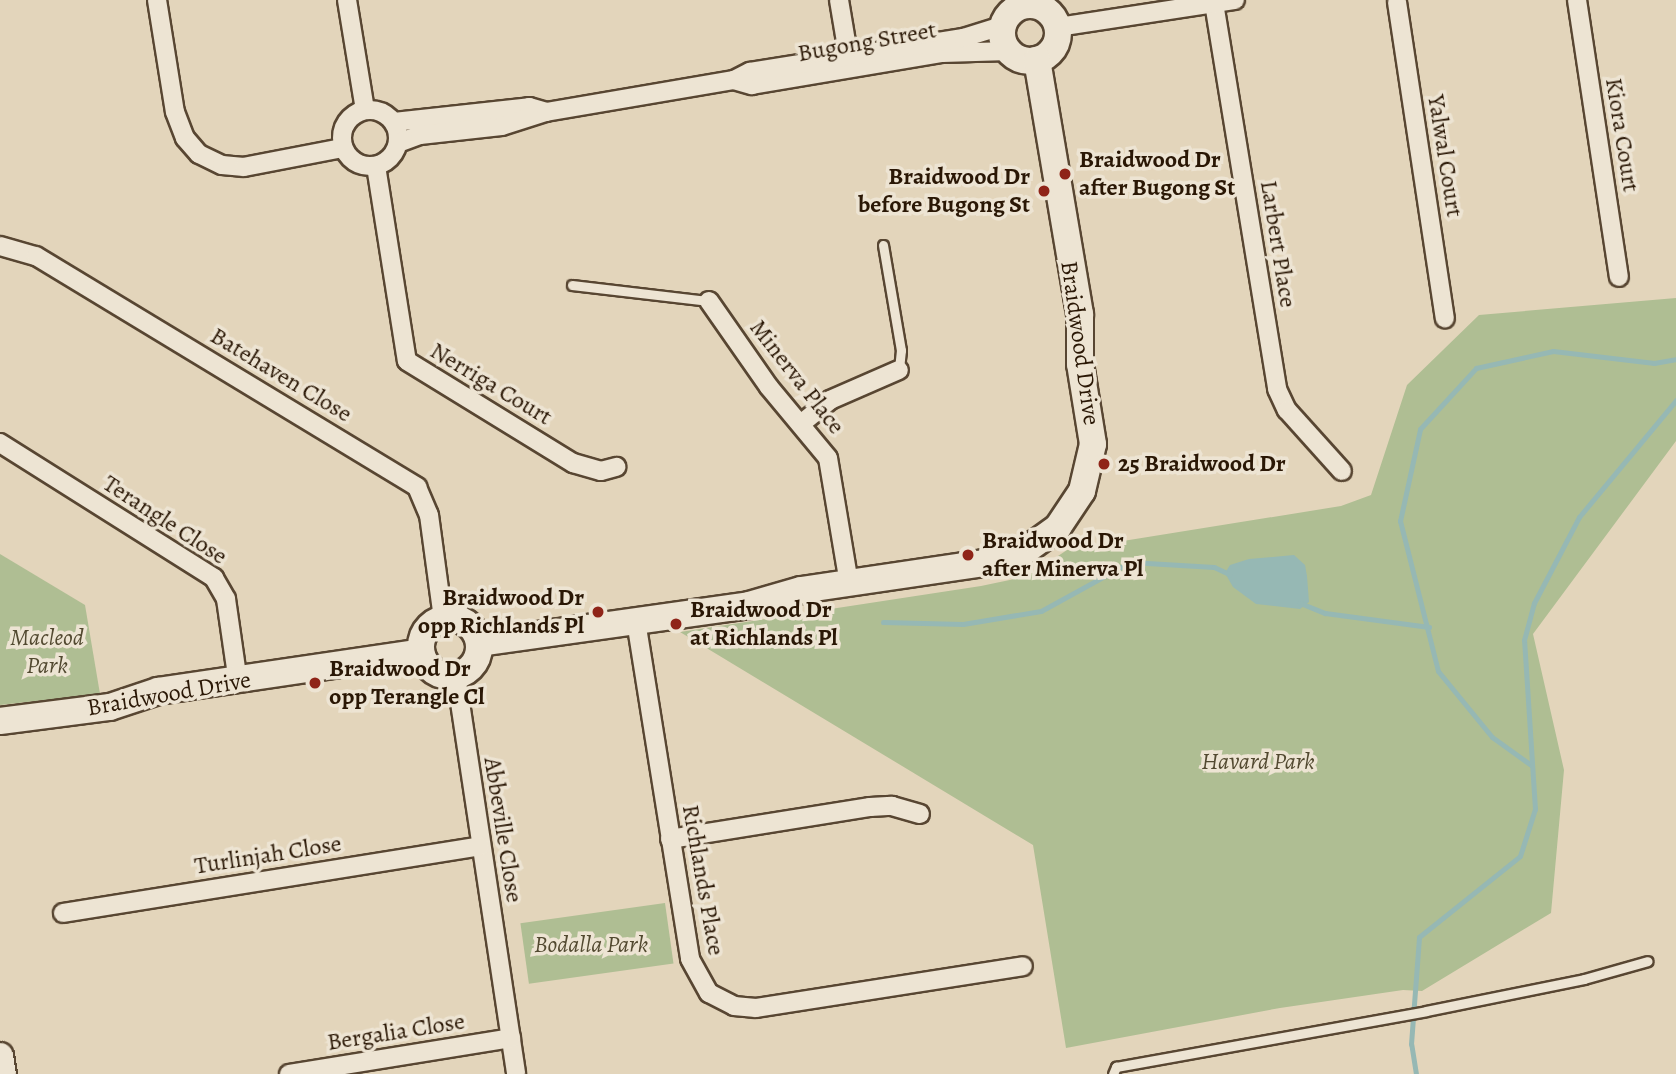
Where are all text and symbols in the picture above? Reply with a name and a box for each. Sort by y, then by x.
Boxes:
street label: Bugong Street [795,16,939,68]
street label: Kiora Court [1599,76,1645,194]
street label: Yalwal Court [1421,93,1469,219]
place label: Braidwood Dr after Bugong St [1079,146,1235,202]
place label: Braidwood Dr before Bugong St [858,163,1030,219]
marker: Braidwood Dr after Bugong St [1057,166,1073,182]
street label: Larbert Place [1254,178,1302,310]
marker: Braidwood Dr before Bugong St [1036,183,1052,199]
street label: Braidwood Drive [1054,259,1106,427]
street label: Minerva Place [743,314,851,440]
street label: Batehaven Close [205,321,357,429]
street label: Nerriga Court [425,336,557,432]
place label: 25 Braidwood Dr [1118,450,1286,478]
marker: 25 Braidwood Dr [1096,456,1112,472]
street label: Terangle Close [97,469,233,571]
place label: Braidwood Dr after Minerva Pl [982,527,1143,583]
marker: Braidwood Dr after Minerva Pl [960,547,976,563]
place label: Braidwood Dr opp Richlands Pl [418,584,584,640]
place label: Braidwood Dr at Richlands Pl [690,596,838,652]
marker: Braidwood Dr opp Richlands Pl [590,604,606,620]
marker: Braidwood Dr at Richlands Pl [668,616,684,632]
park label: Macleod Park [10,624,84,680]
place label: Braidwood Dr opp Terangle Cl [329,655,485,711]
street label: Braidwood Drive [85,665,253,723]
marker: Braidwood Dr opp Terangle Cl [307,675,323,691]
park label: Havard Park [1201,748,1315,776]
street label: Abbeville Close [477,755,529,905]
street label: Richlands Place [676,802,730,958]
street label: Turlinjah Close [193,829,343,881]
park label: Bodalla Park [534,931,648,959]
street label: Bergalia Close [325,1007,467,1057]

